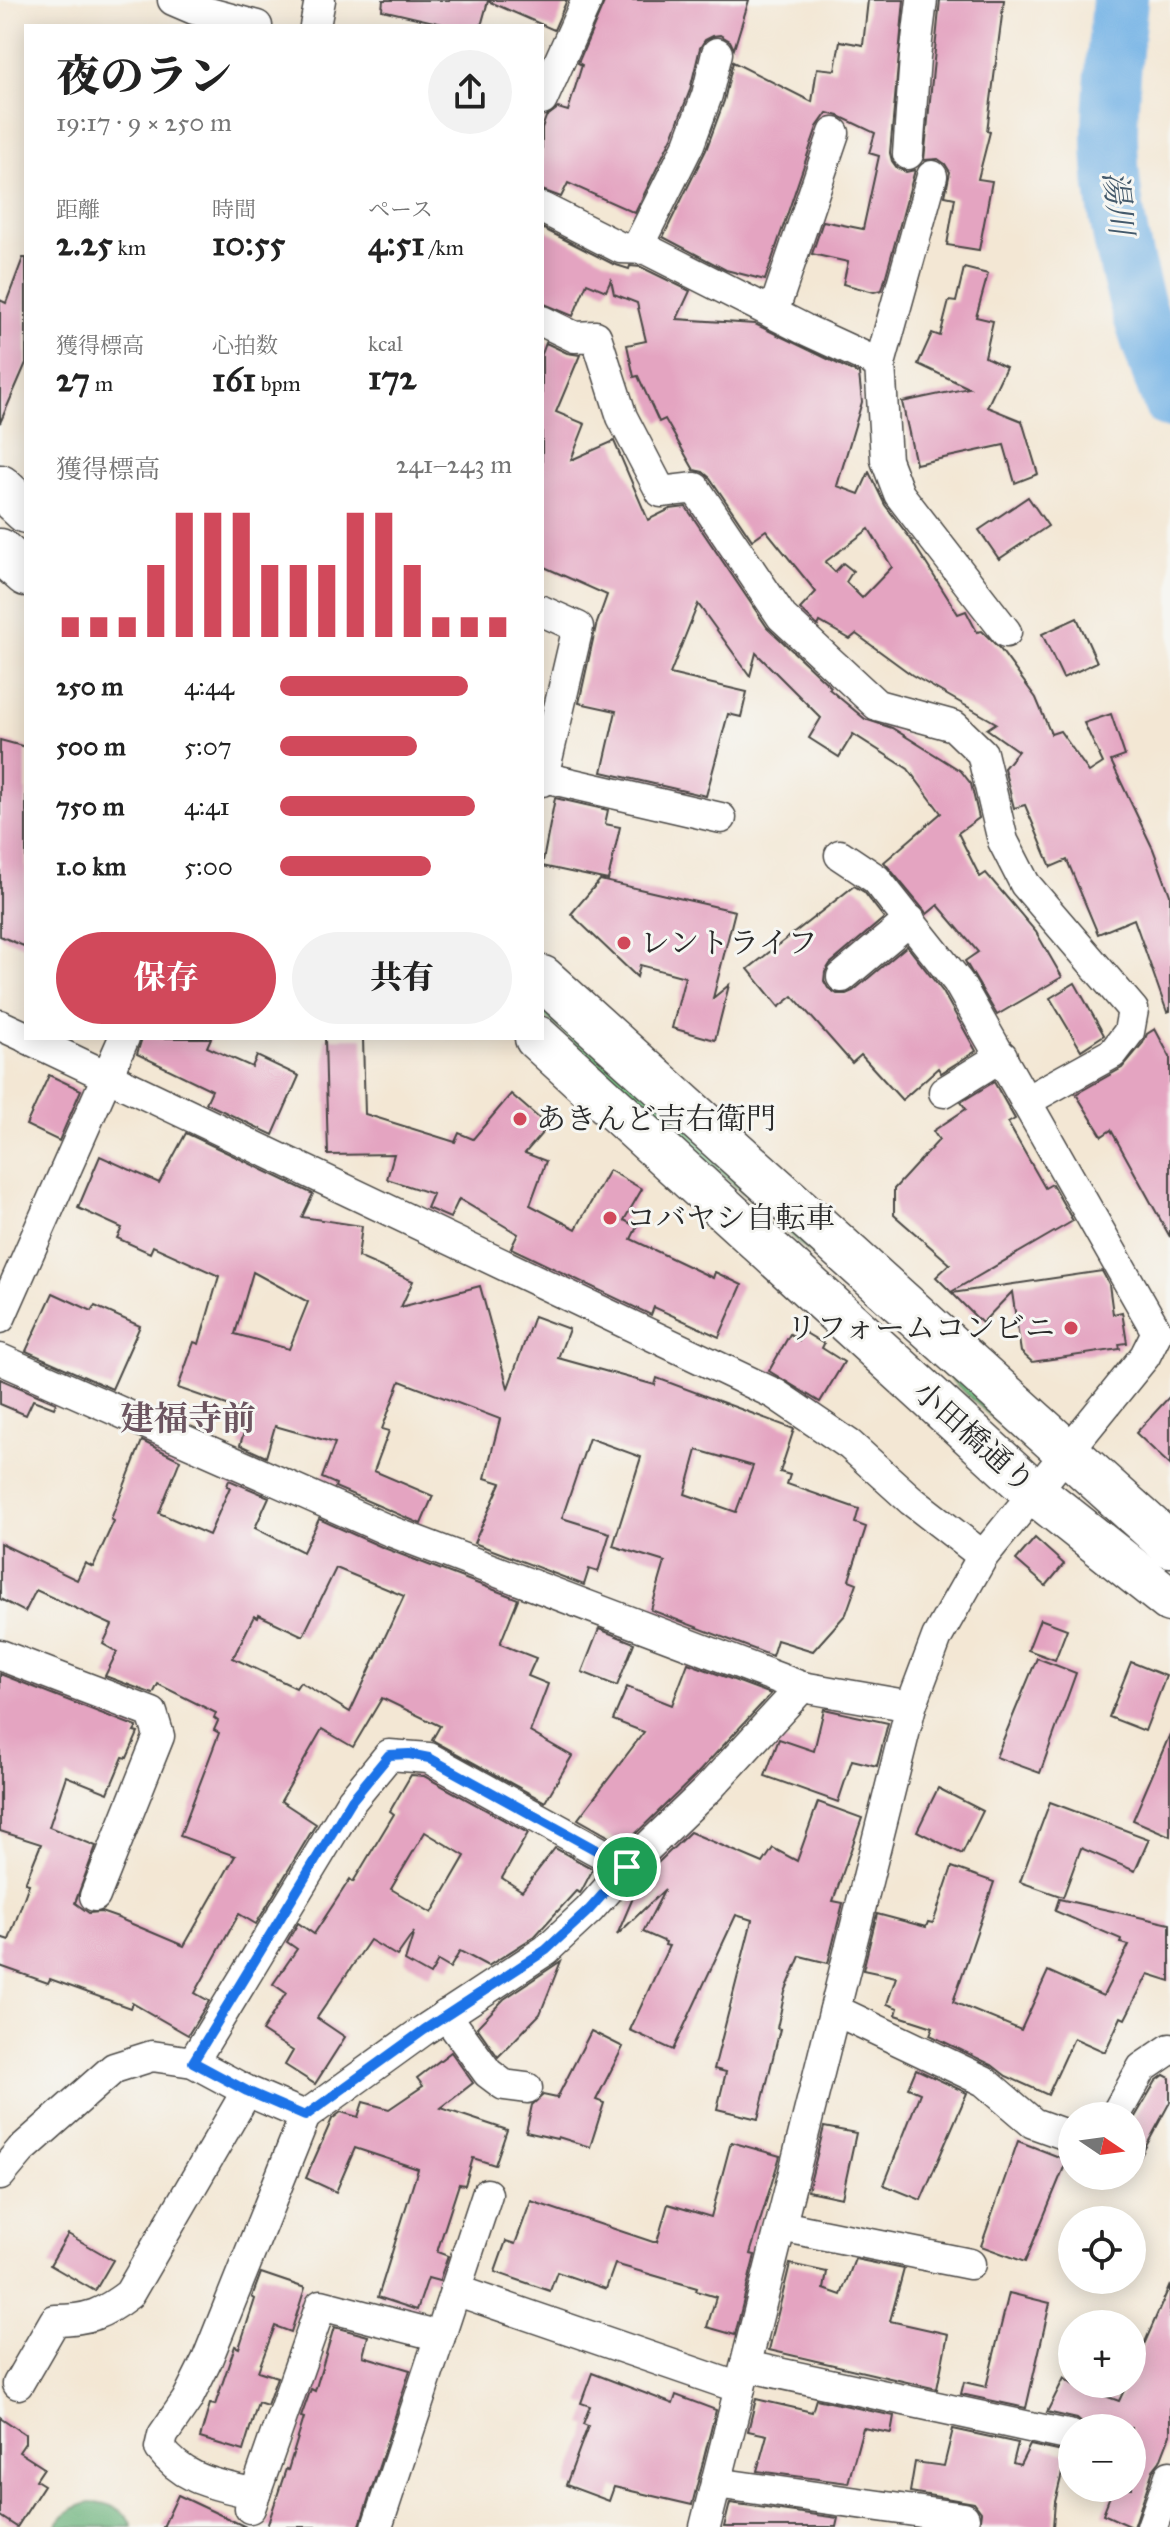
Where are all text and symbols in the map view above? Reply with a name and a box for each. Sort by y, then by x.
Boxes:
text: 夜のラン [56,49,232,103]
button: share [428,50,512,134]
text: 19:17 · 9 × 250 m [56,106,232,138]
water label: 湯川 [1095,169,1142,240]
text: 距離 [56,196,100,223]
text: 時間 [212,196,256,223]
text: ペース [368,196,433,223]
text: 2.25 [56,223,113,264]
text: 10:55 [212,223,285,264]
text: 4:51 [368,223,425,264]
text: km [113,234,146,261]
text: /km [425,234,464,261]
text: kcal [368,330,403,357]
text: 獲得標高 [56,332,144,359]
text: 心拍数 [212,332,278,359]
text: 172 [368,357,416,398]
text: 27 [56,359,90,400]
text: 161 [212,359,256,400]
text: m [90,370,113,397]
text: bpm [256,370,301,397]
text: 241–243 m [396,448,512,480]
text: 獲得標高 [56,453,160,485]
text: 250 m [56,670,123,702]
text: 4:44 [184,670,234,702]
text: 500 m [56,730,126,762]
text: 5:07 [184,730,232,762]
text: 750 m [56,790,125,822]
text: 4:41 [184,790,230,822]
text: 1.0 km [56,850,126,882]
text: 5:00 [184,850,233,882]
place label: レントライフ [640,925,817,961]
button: 保存 [56,932,276,1024]
button: 共有 [292,932,512,1024]
marker: レントライフ [615,934,633,952]
place label: あきんど吉右衛門 [536,1101,776,1137]
marker: あきんど吉右衛門 [511,1110,529,1128]
place label: コバヤシ自転車 [626,1200,836,1236]
marker: コバヤシ自転車 [601,1209,619,1227]
place label: リフォームコンビニ [787,1310,1055,1346]
marker: リフォームコンビニ [1062,1319,1080,1337]
street label: 小田橋通り [906,1373,1042,1501]
district label: 建福寺前 [120,1398,256,1439]
pin [593,1833,661,1901]
icon: arrive [605,1845,649,1889]
north arrow [1058,2102,1146,2190]
map controls [1058,2102,1146,2502]
button: locate [1058,2206,1146,2294]
button: + [1058,2310,1146,2398]
button: − [1058,2414,1146,2502]

